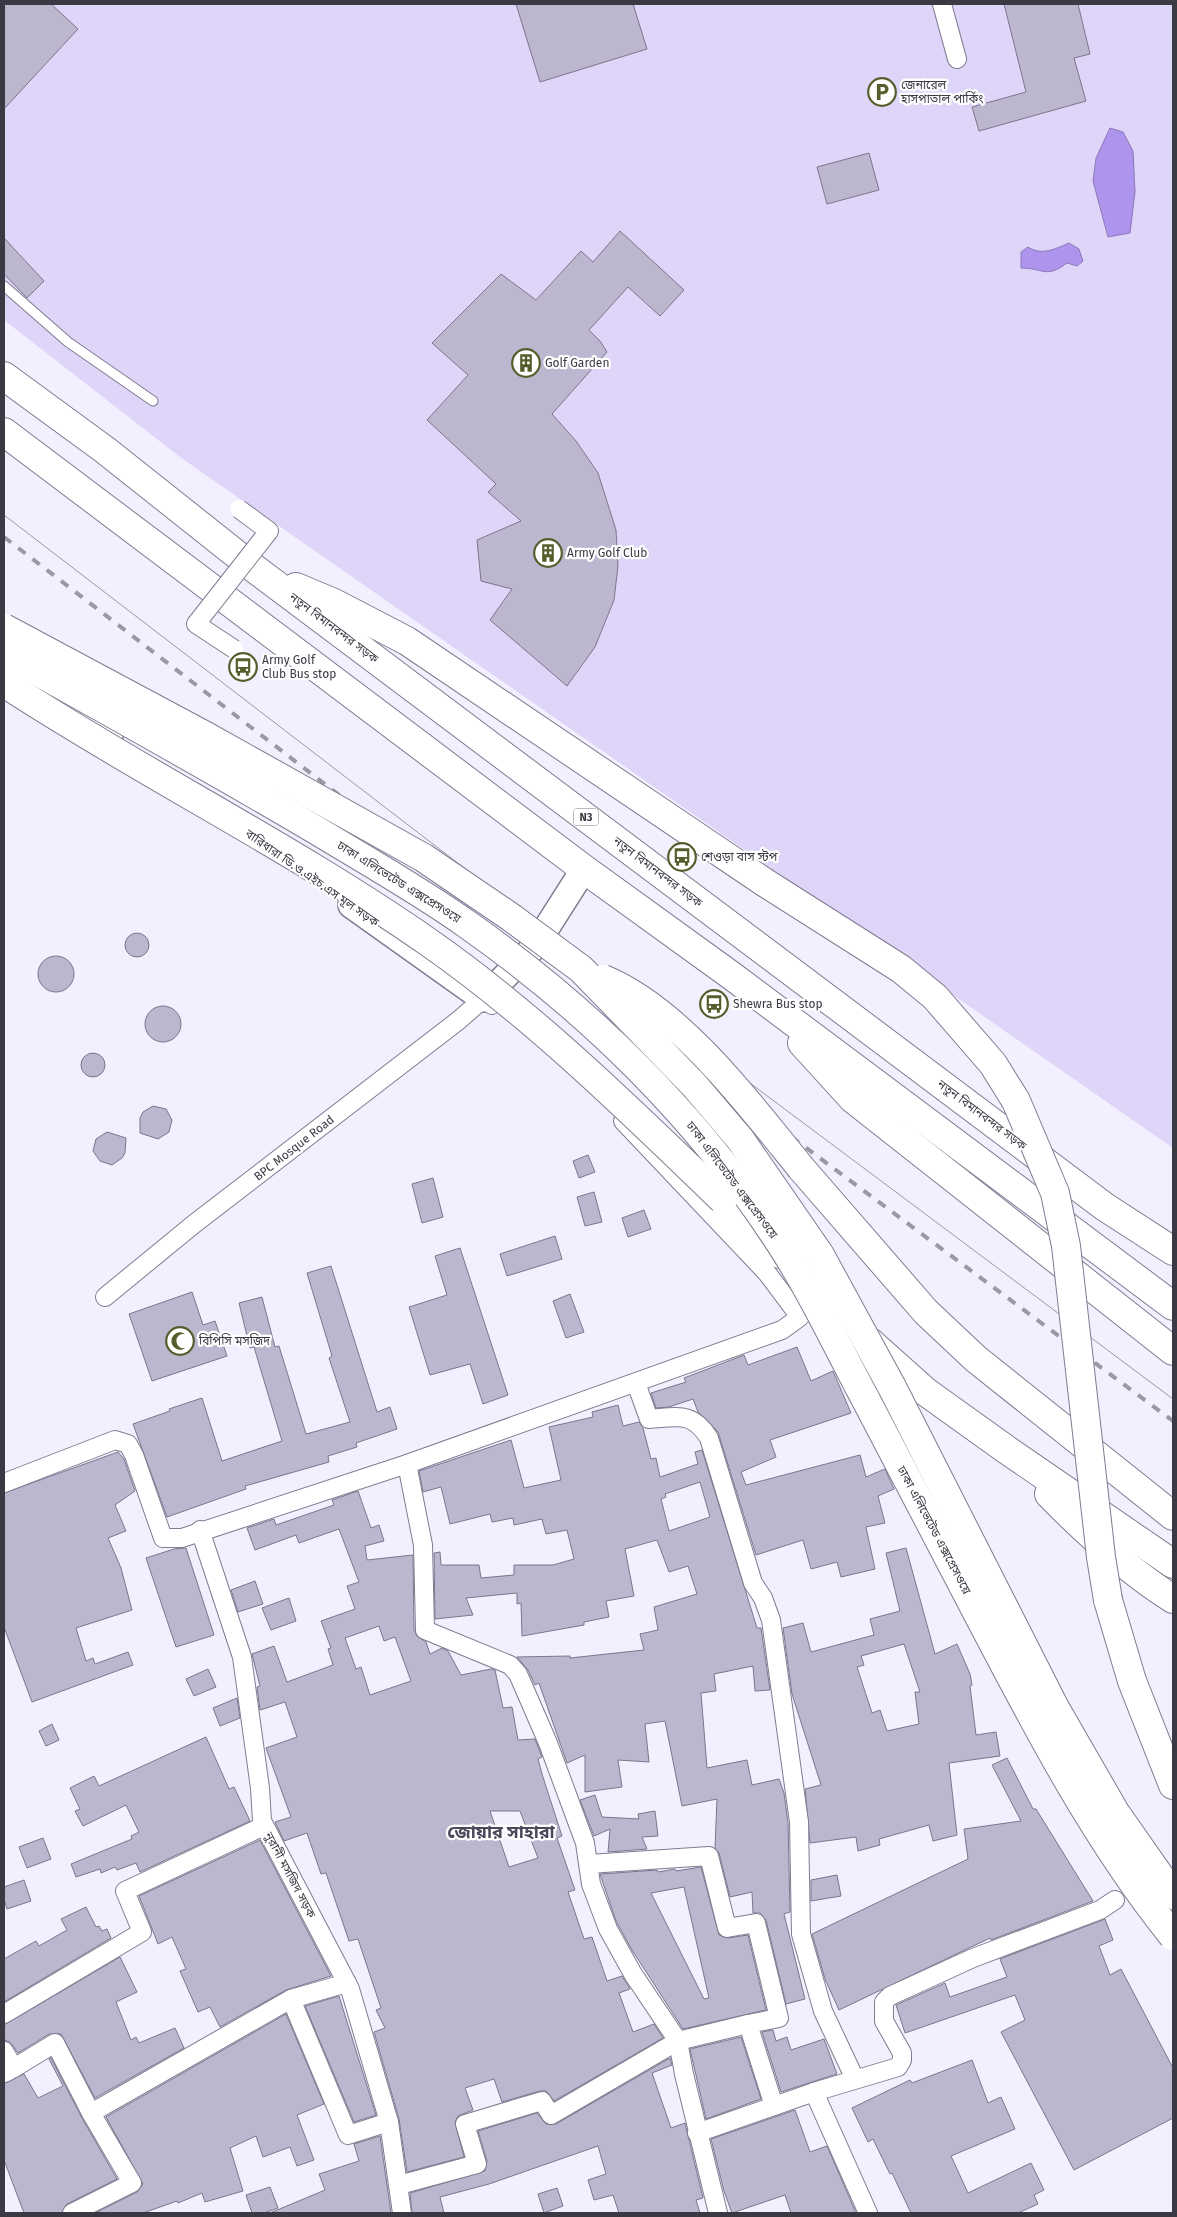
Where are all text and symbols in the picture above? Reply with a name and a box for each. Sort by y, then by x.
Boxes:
parking icon: জেনারেল হাসপাতাল পার্কিং [867,77,897,107]
place label: জেনারেল হাসপাতাল পার্কিং [900,78,984,106]
building icon: Golf Garden [511,348,541,378]
place label: Golf Garden [545,356,609,370]
building icon: Army Golf Club [533,538,563,568]
place label: Army Golf Club [567,546,647,560]
street label: নতুন বিমানবন্দর সড়ক [285,589,382,667]
bus stop icon: Army Golf Club Bus stop [228,652,258,682]
place label: Army Golf Club Bus stop [262,653,336,681]
road number: N3 [574,809,598,826]
street label: বারিধারা ডি.ও.এইচ.এস মূল সড়ক [241,825,382,931]
street label: নতুন বিমানবন্দর সড়ক [609,833,706,911]
street label: ঢাকা এলিভেটেড এক্সপ্রেসওয়ে [334,837,464,926]
bus stop icon: শেওড়া বাস স্টপ [667,842,697,872]
place label: শেওড়া বাস স্টপ [701,849,778,864]
bus stop icon: Shewra Bus stop [699,989,729,1019]
place label: Shewra Bus stop [733,997,823,1011]
street label: নতুন বিমানবন্দর সড়ক [933,1076,1030,1154]
street label: BPC Mosque Road [251,1112,337,1184]
street label: ঢাকা এলিভেটেড এক্সপ্রেসওয়ে [683,1117,782,1242]
mosque icon: বিপিসি মসজিদ [165,1326,195,1356]
place label: বিপিসি মসজিদ [198,1333,270,1348]
street label: ঢাকা এলিভেটেড এক্সপ্রেসওয়ে [894,1462,975,1597]
district label: জোয়ার সাহারা [447,1821,556,1843]
street label: নুরানী মসজিদ সড়ক [260,1828,320,1921]

